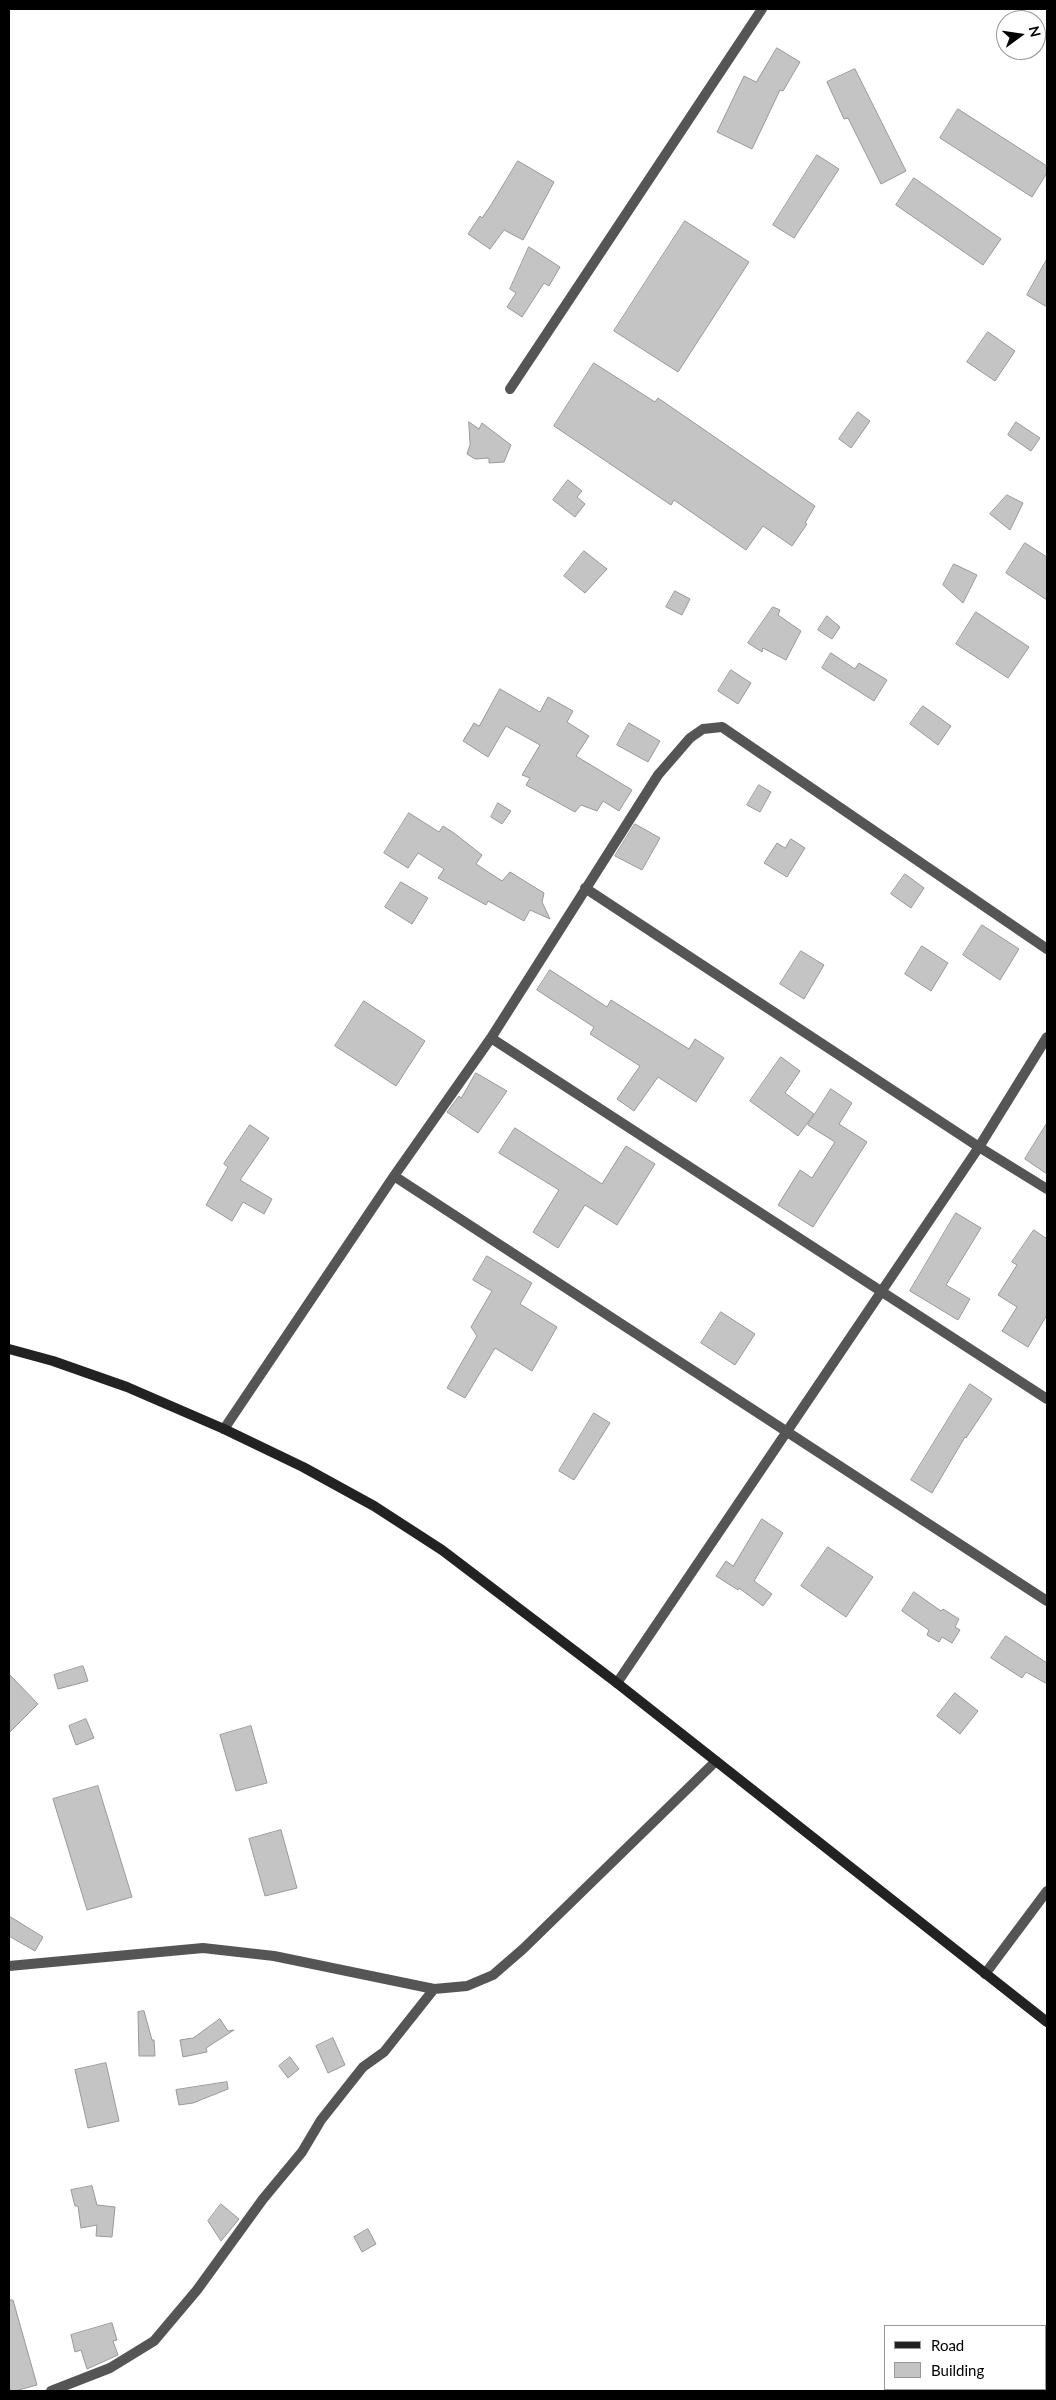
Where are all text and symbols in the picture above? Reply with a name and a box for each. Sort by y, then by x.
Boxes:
north arrow [996,10,1046,60]
text: N [1026,24,1045,39]
legend [884,2325,1046,2390]
text: Road [931,2336,964,2354]
text: Building [931,2361,984,2379]

